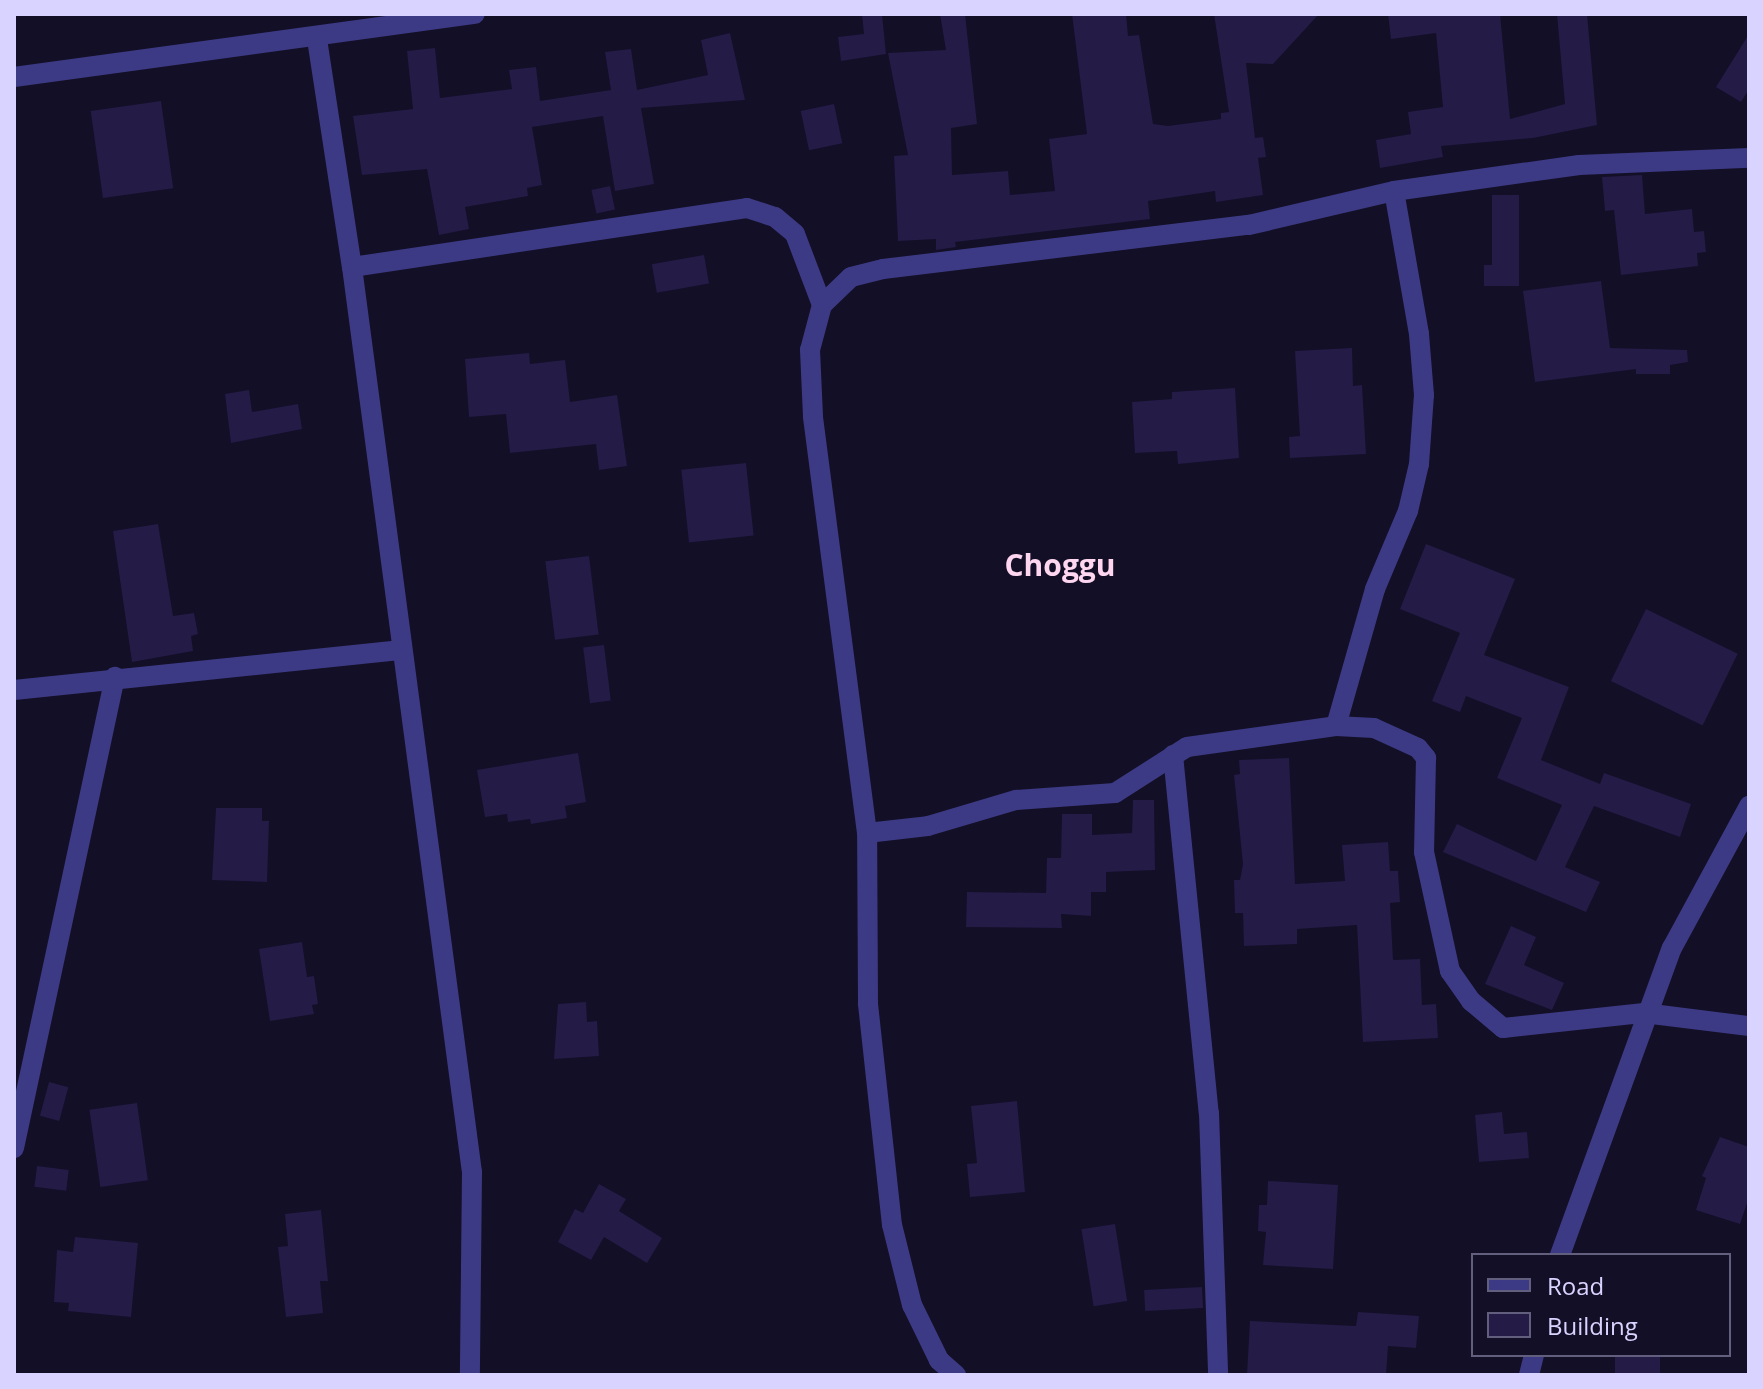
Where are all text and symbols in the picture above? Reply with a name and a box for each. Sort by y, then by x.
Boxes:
district label: Choggu [1004,547,1116,583]
legend [1471,1253,1731,1357]
text: Road [1547,1269,1604,1302]
text: Building [1547,1309,1638,1342]

